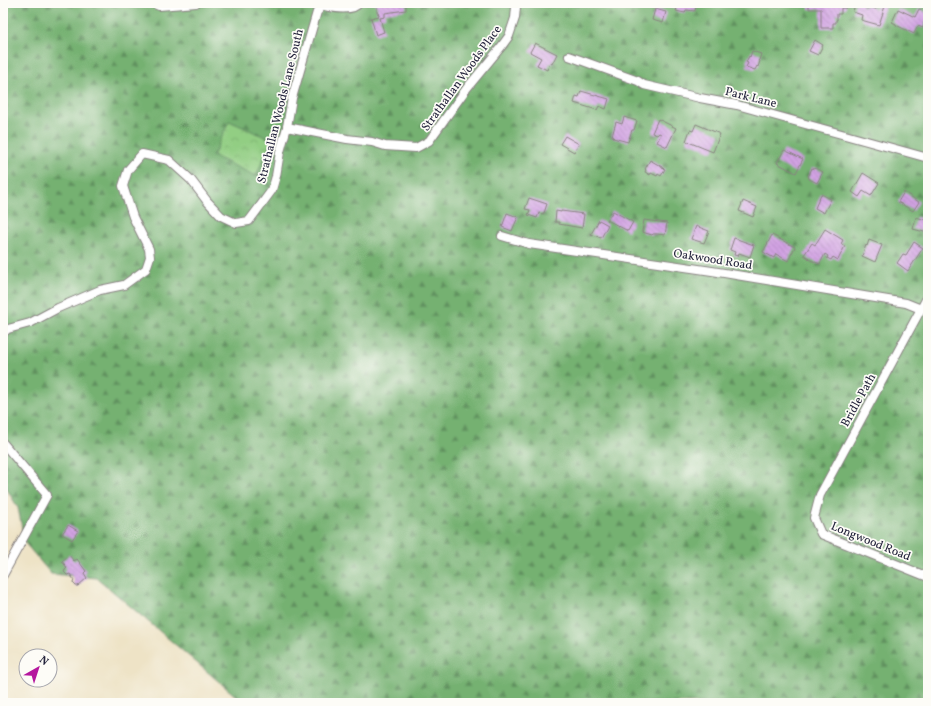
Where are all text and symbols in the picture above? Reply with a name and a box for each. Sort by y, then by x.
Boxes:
street label: Strathallan Woods Place [418,22,506,135]
street label: Strathallan Woods Lane South [254,27,308,185]
street label: Park Lane [723,84,778,112]
street label: Oakwood Road [672,246,754,274]
street label: Bridle Path [838,371,880,430]
street label: Longwood Road [828,519,913,565]
north arrow [18,648,58,688]
text: N [36,653,51,670]

